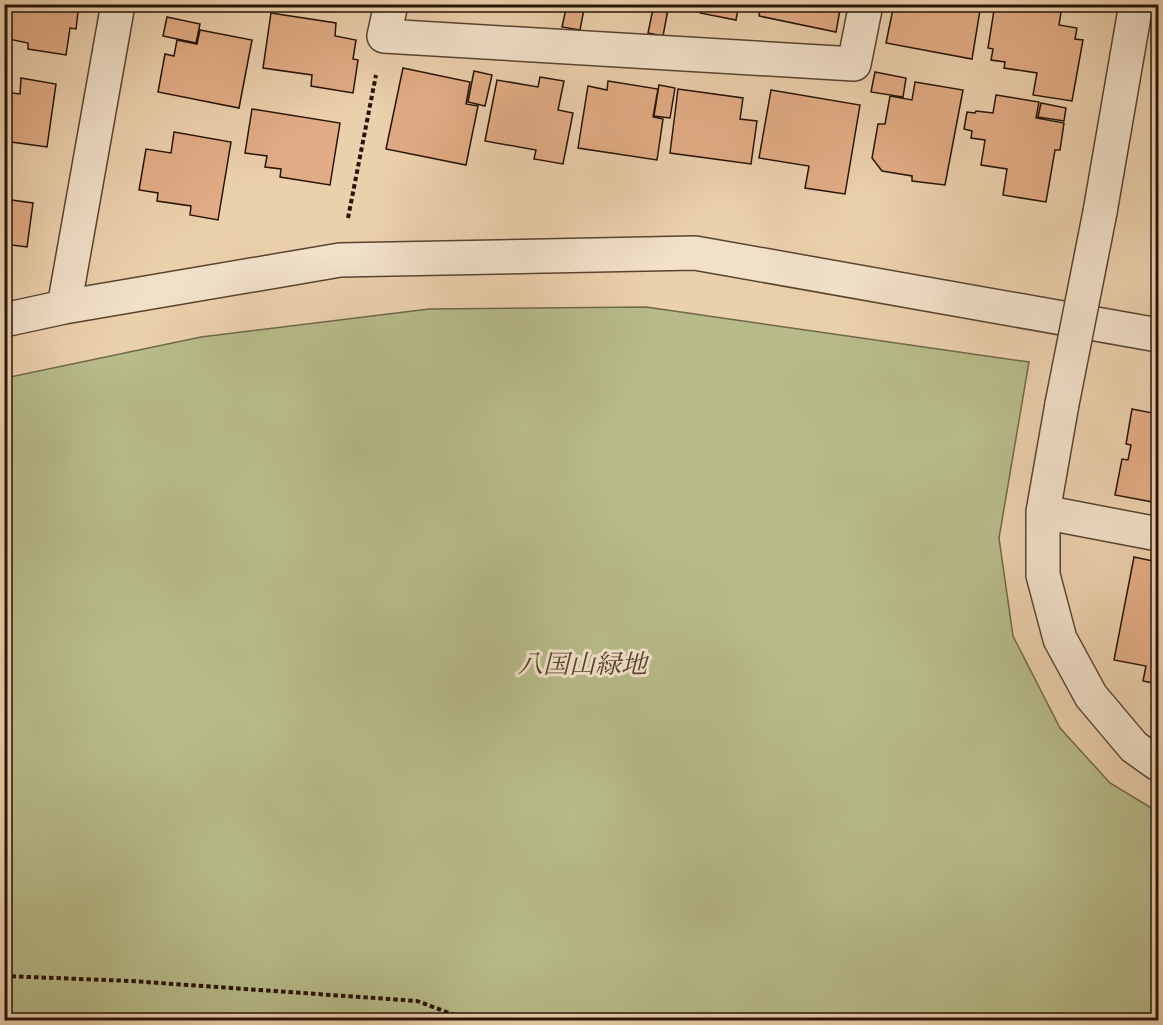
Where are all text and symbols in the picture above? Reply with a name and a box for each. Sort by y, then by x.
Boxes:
park label: 八国山緑地 [517,647,650,682]

